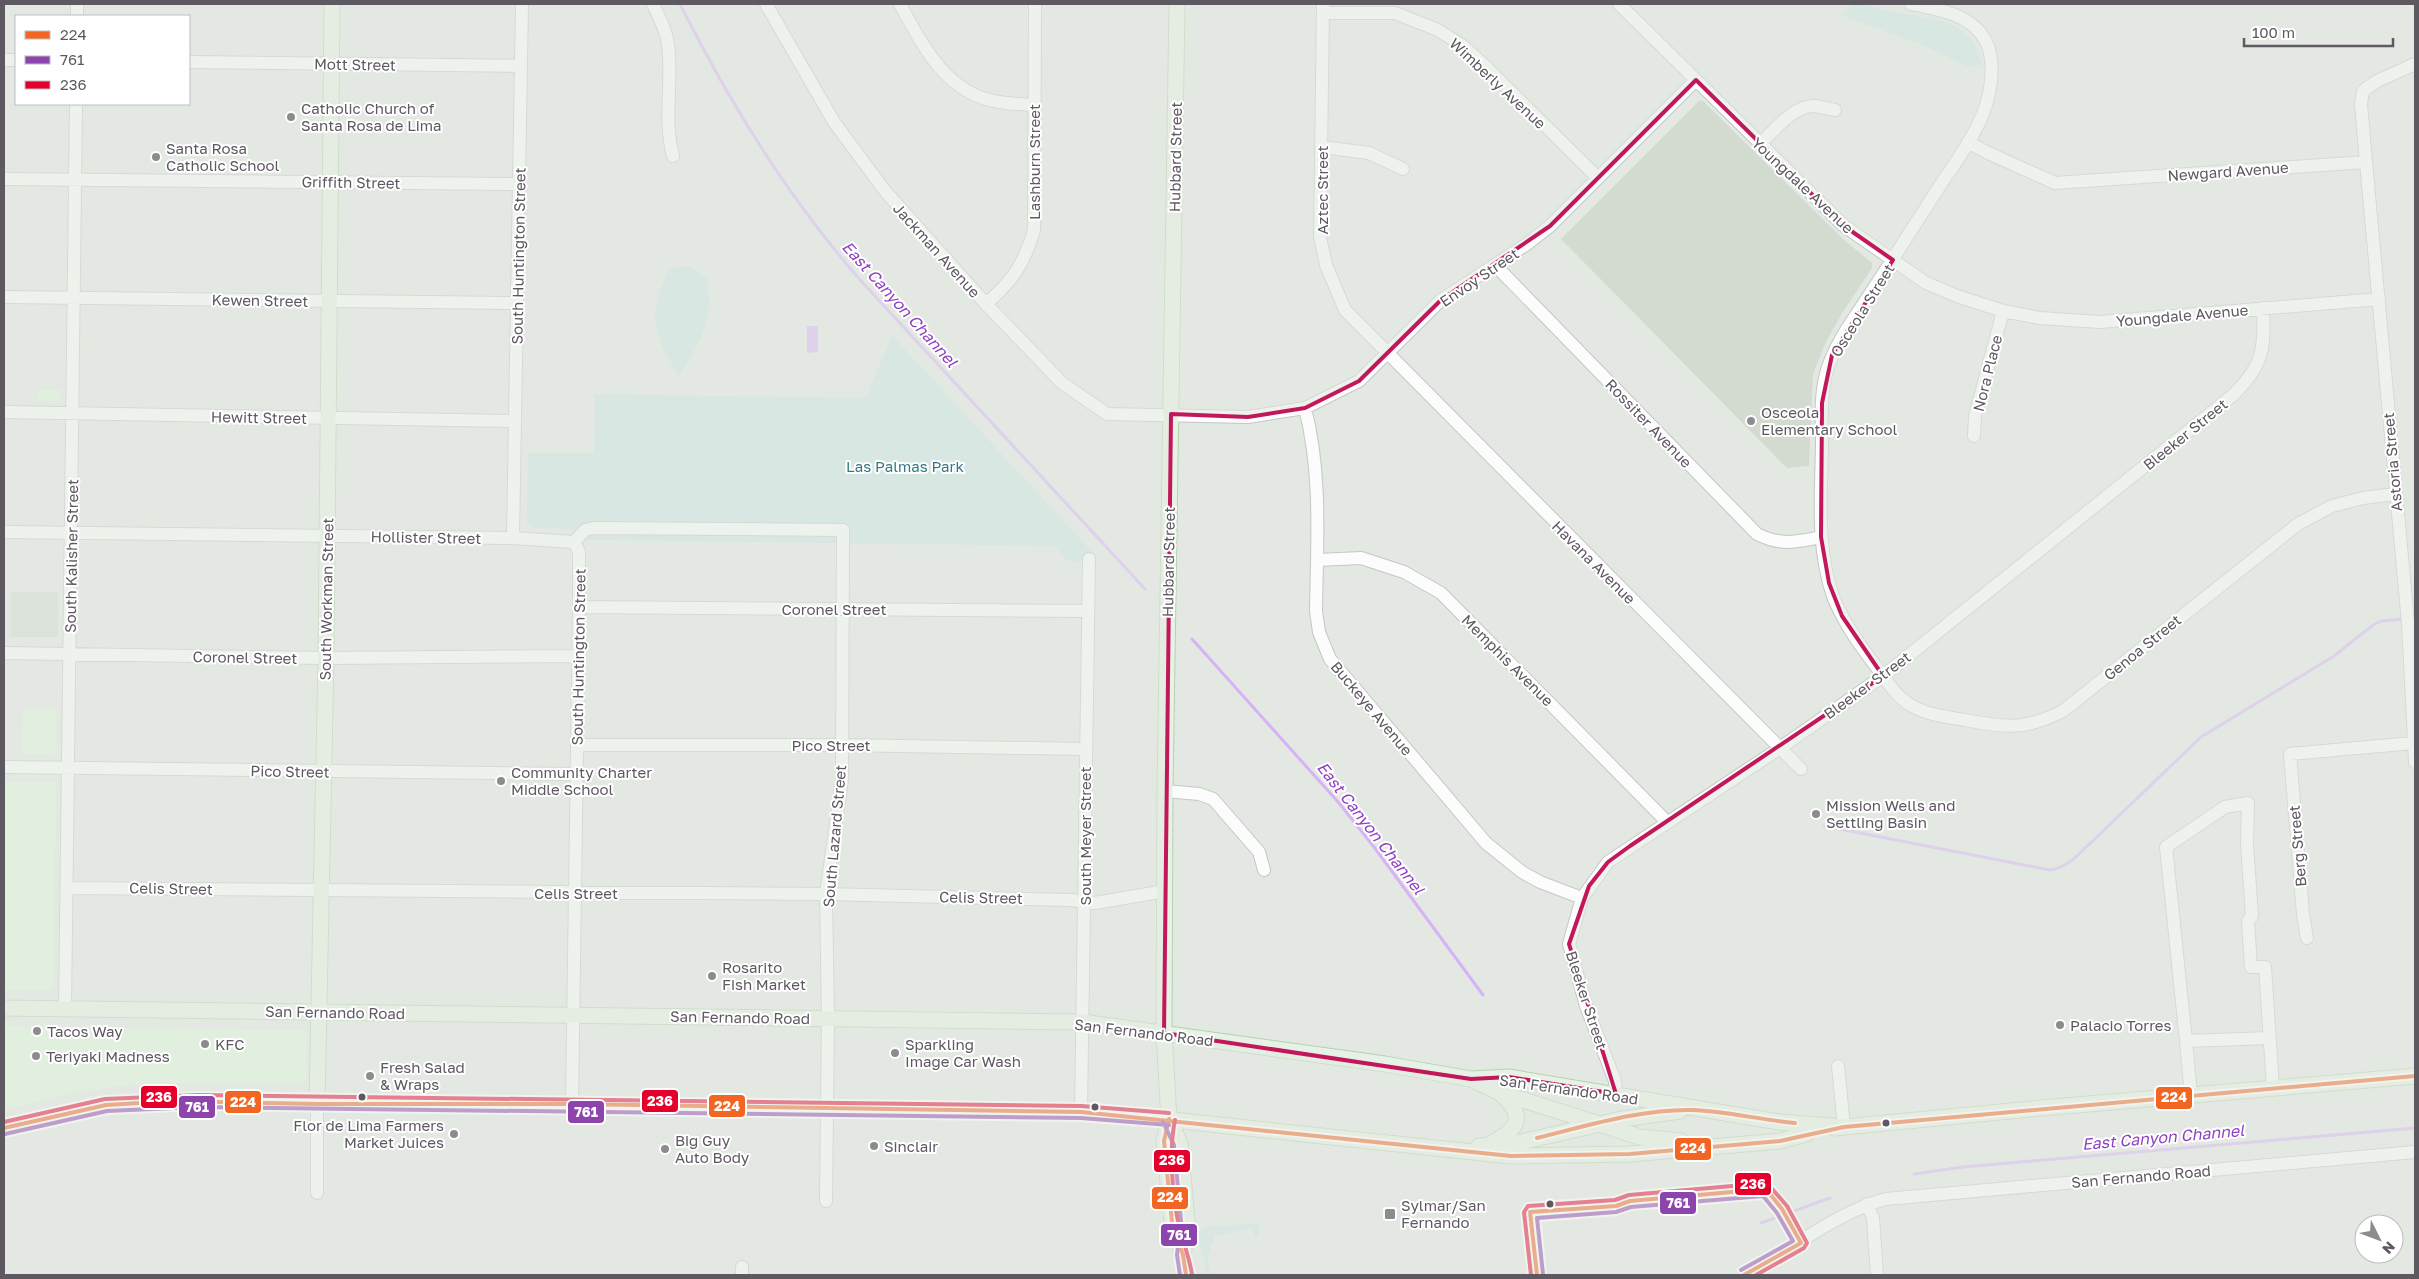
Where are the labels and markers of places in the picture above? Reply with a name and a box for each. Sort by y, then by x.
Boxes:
place label: Catholic Church of Santa Rosa de Lima [301,99,442,134]
marker: Catholic Church of Santa Rosa de Lima [285,111,297,123]
place label: Santa Rosa Catholic School [166,139,279,174]
marker: Santa Rosa Catholic School [150,151,162,163]
place label: Osceola Elementary School [1761,403,1897,438]
marker: Osceola Elementary School [1745,415,1757,427]
place label: Community Charter Middle School [511,763,652,798]
marker: Community Charter Middle School [495,775,507,787]
place label: Mission Wells and Settling Basin [1826,796,1956,831]
marker: Mission Wells and Settling Basin [1810,808,1822,820]
place label: Rosarito Fish Market [722,958,806,993]
marker: Rosarito Fish Market [706,970,718,982]
place label: Palacio Torres [2070,1016,2172,1034]
marker: Palacio Torres [2054,1019,2066,1031]
place label: Tacos Way [47,1022,123,1040]
marker: Tacos Way [31,1025,43,1037]
place label: KFC [215,1035,244,1053]
place label: Sparkling Image Car Wash [905,1035,1021,1070]
marker: KFC [199,1038,211,1050]
place label: Teriyaki Madness [46,1047,170,1065]
marker: Sparkling Image Car Wash [889,1047,901,1059]
marker: Teriyaki Madness [30,1050,42,1062]
place label: Fresh Salad & Wraps [380,1058,465,1093]
marker: Fresh Salad & Wraps [364,1070,376,1082]
unlabelled marker [357,1092,367,1102]
unlabelled marker [1090,1102,1100,1112]
place label: Flor de Lima Farmers Market Juices [293,1116,444,1151]
unlabelled marker [1881,1118,1891,1128]
marker: Flor de Lima Farmers Market Juices [448,1128,460,1140]
place label: Big Guy Auto Body [675,1131,750,1166]
place label: Sinclair [884,1137,938,1155]
marker: Sinclair [868,1140,880,1152]
marker: Big Guy Auto Body [659,1143,671,1155]
place label: Sylmar/San Fernando [1401,1196,1486,1231]
unlabelled marker [1545,1199,1555,1209]
marker: Sylmar/San Fernando [1383,1207,1397,1221]

